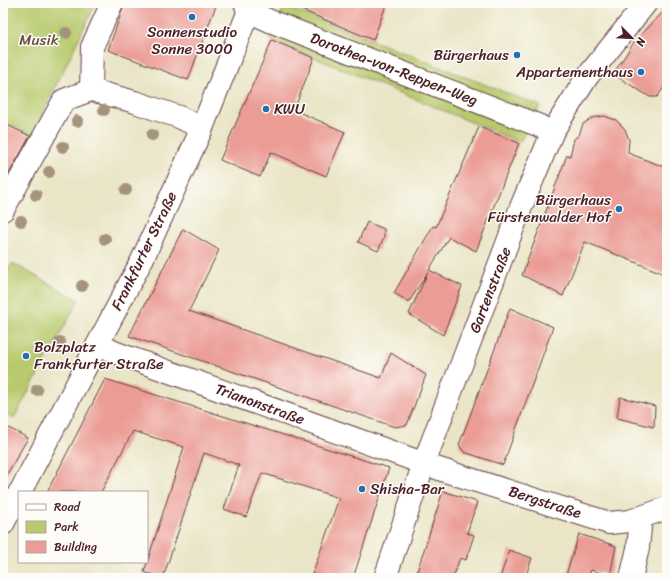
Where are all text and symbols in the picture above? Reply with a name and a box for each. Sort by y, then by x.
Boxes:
marker: Sonnenstudio Sonne 3000 [187,12,197,22]
north arrow [612,18,652,58]
place label: Sonnenstudio Sonne 3000 [147,19,237,62]
street label: Dorothea-von-Reppen-Weg [306,25,482,113]
park label: Musik [19,27,59,53]
text: N [630,34,651,50]
place label: Bürgerhaus [434,42,509,68]
marker: Bürgerhaus [512,50,522,60]
place label: Appartementhaus [515,59,634,85]
marker: Appartementhaus [636,67,646,77]
place label: KWU [274,96,306,122]
marker: KWU [261,104,271,114]
street label: Frankfurter Straße [104,187,184,315]
place label: Bürgerhaus Fürstenwalder Hof [488,187,612,230]
marker: Bürgerhaus Fürstenwalder Hof [614,204,624,214]
street label: Gartenstraße [462,243,518,337]
place label: Bolzplatz Frankfurter Straße [34,334,164,377]
marker: Bolzplatz Frankfurter Straße [21,351,31,361]
street label: Trianonstraße [212,376,309,432]
place label: Shisha-Bar [370,476,445,502]
street label: Bergstraße [505,478,585,526]
marker: Shisha-Bar [357,484,367,494]
legend [18,491,148,563]
text: Road [54,496,81,518]
text: Park [54,516,79,538]
text: Building [54,536,97,558]

